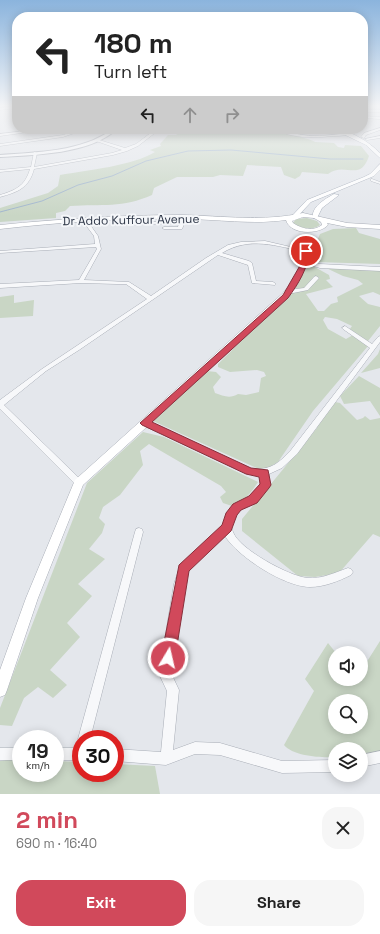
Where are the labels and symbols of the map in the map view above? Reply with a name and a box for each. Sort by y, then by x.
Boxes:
street label: Dr Addo Kuffour Avenue [62,211,200,229]
pin [289,234,323,268]
position arrow [147,637,189,679]
speed limit sign: 30 [72,730,124,782]

